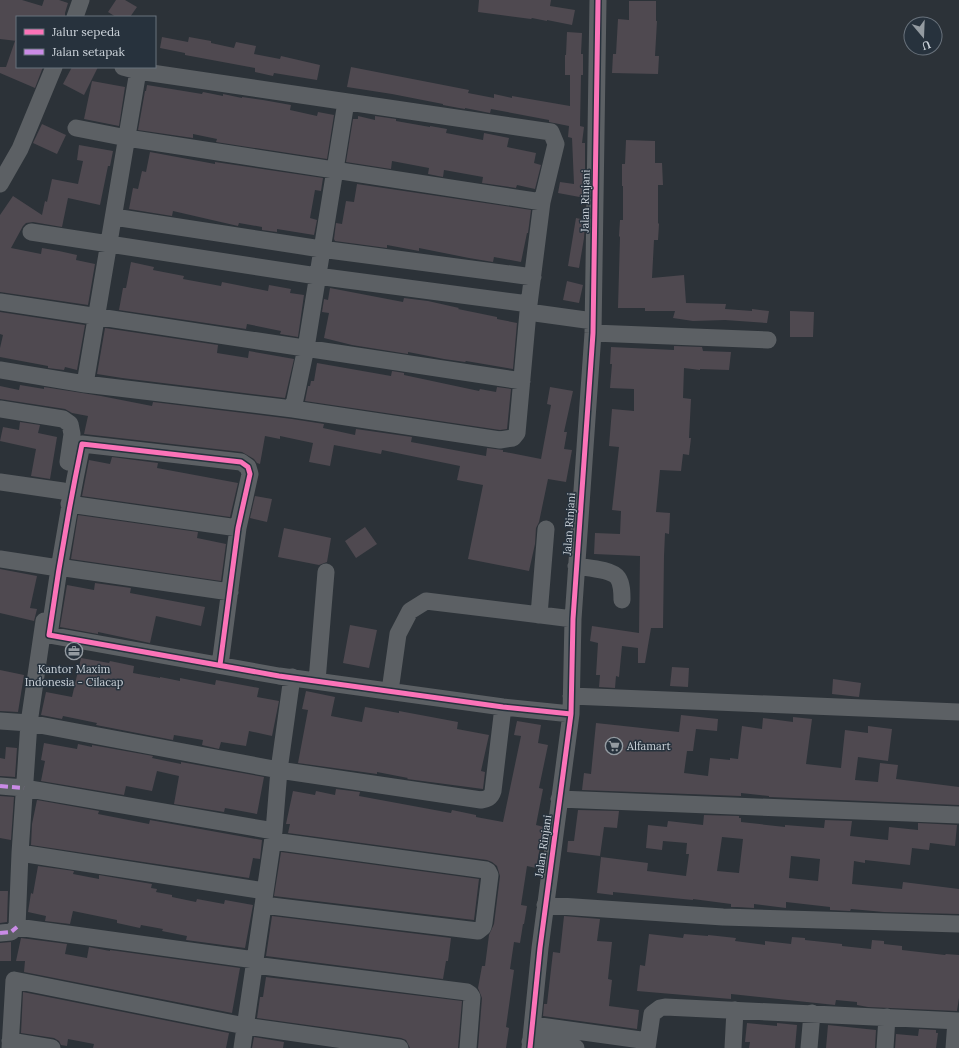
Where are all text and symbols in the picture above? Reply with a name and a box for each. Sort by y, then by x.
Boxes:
legend [16,16,156,68]
north arrow [903,16,943,56]
text: Jalur sepeda [51,24,120,39]
text: U [919,37,932,54]
text: Jalan setapak [51,44,126,59]
street label: Jalan Rinjani [577,169,593,234]
street label: Jalan Rinjani [560,492,578,557]
office icon: Kantor Maxim Indonesia - Cilacap [64,641,84,661]
place label: Kantor Maxim Indonesia - Cilacap [25,662,124,689]
supermarket icon: Alfamart [604,736,624,756]
place label: Alfamart [626,739,672,753]
street label: Jalan Rinjani [532,814,554,879]

